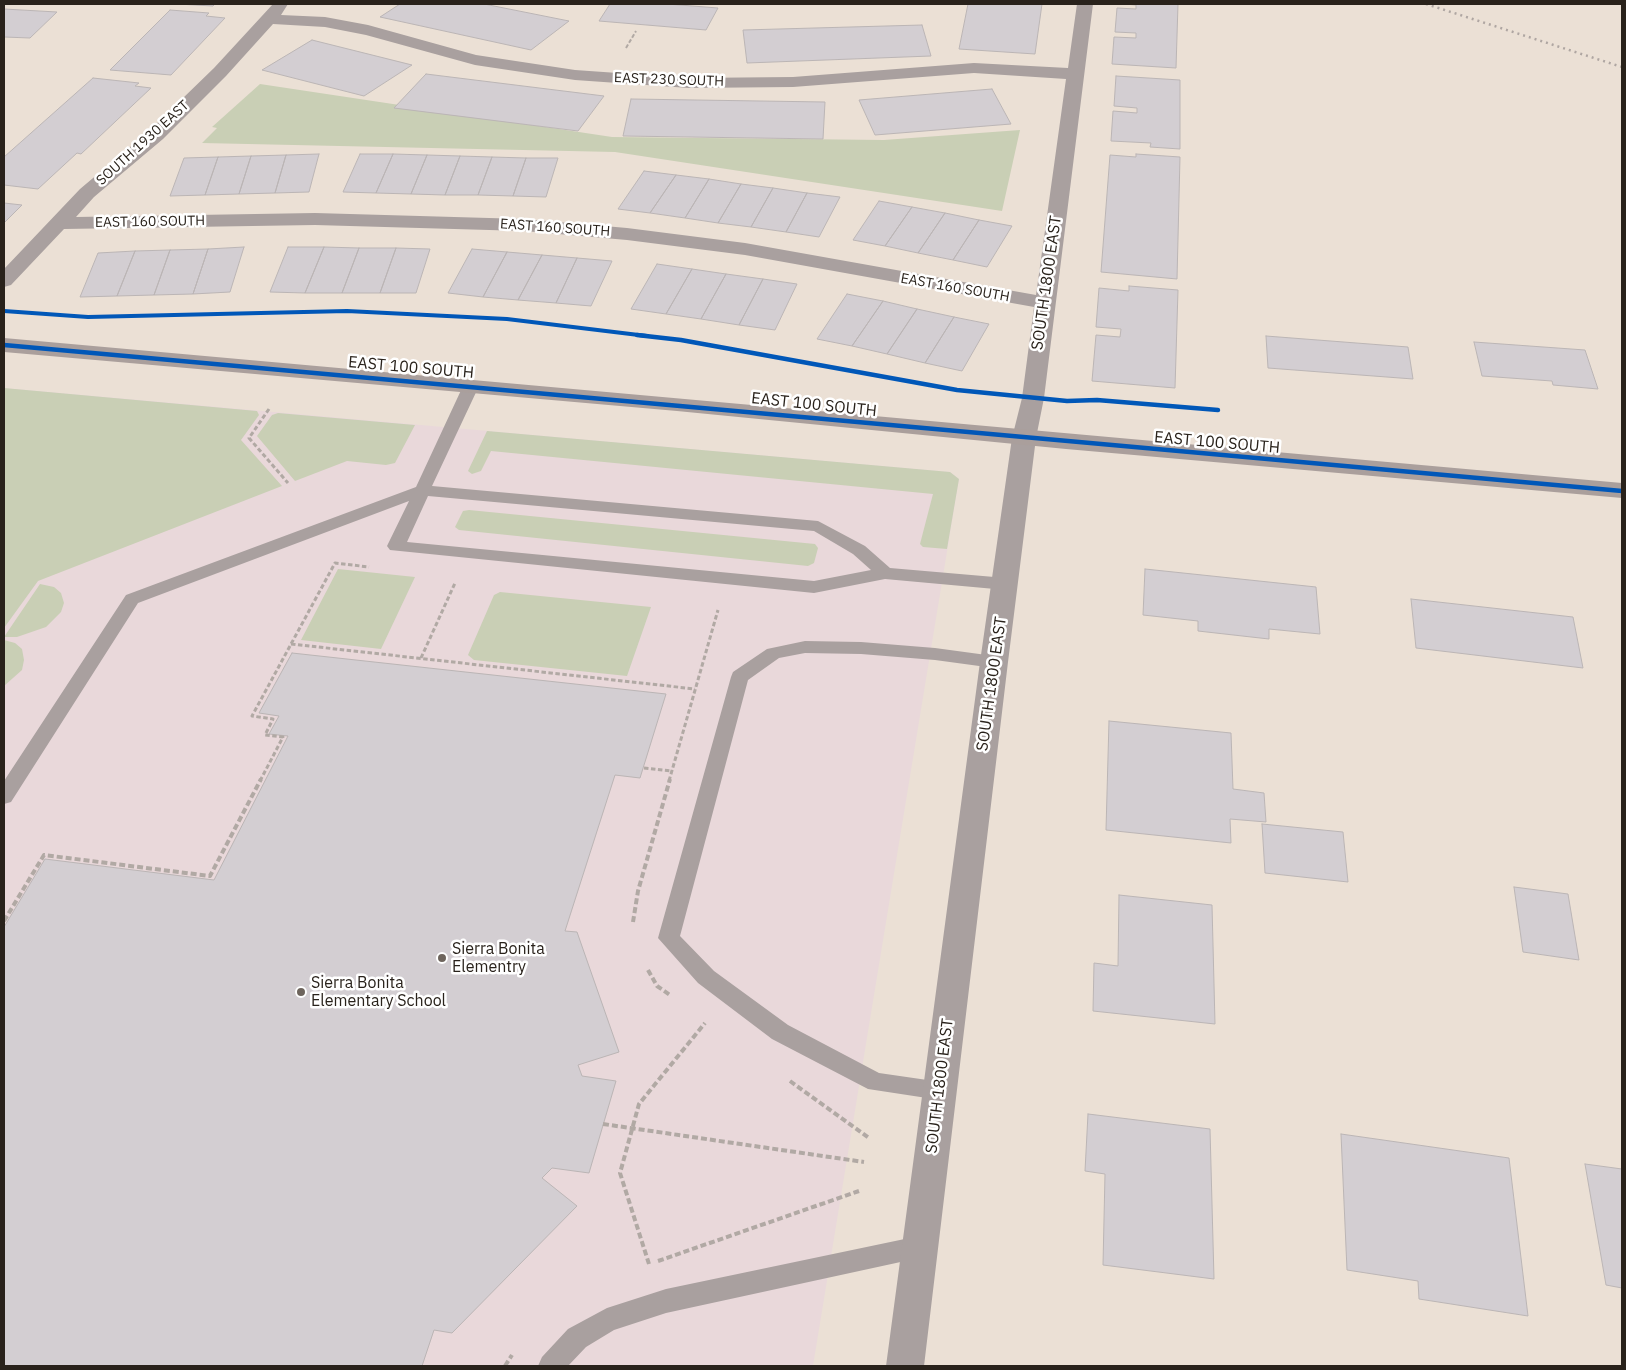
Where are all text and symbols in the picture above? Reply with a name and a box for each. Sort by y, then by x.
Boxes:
street label: EAST 230 SOUTH [614,70,724,90]
street label: SOUTH 1930 EAST [93,97,193,189]
street label: EAST 160 SOUTH [95,213,205,231]
street label: SOUTH 1800 EAST [1028,214,1066,352]
street label: EAST 160 SOUTH [499,216,611,240]
street label: EAST 160 SOUTH [899,270,1011,306]
street label: EAST 100 SOUTH [347,353,475,383]
street label: EAST 100 SOUTH [750,389,878,421]
street label: EAST 100 SOUTH [1153,428,1281,458]
street label: SOUTH 1800 EAST [973,615,1011,753]
place label: Sierra Bonita Elementry [452,939,545,977]
marker: Sierra Bonita Elementry [436,952,448,964]
place label: Sierra Bonita Elementary School [311,973,446,1011]
marker: Sierra Bonita Elementary School [295,986,307,998]
street label: SOUTH 1800 EAST [922,1017,958,1155]

